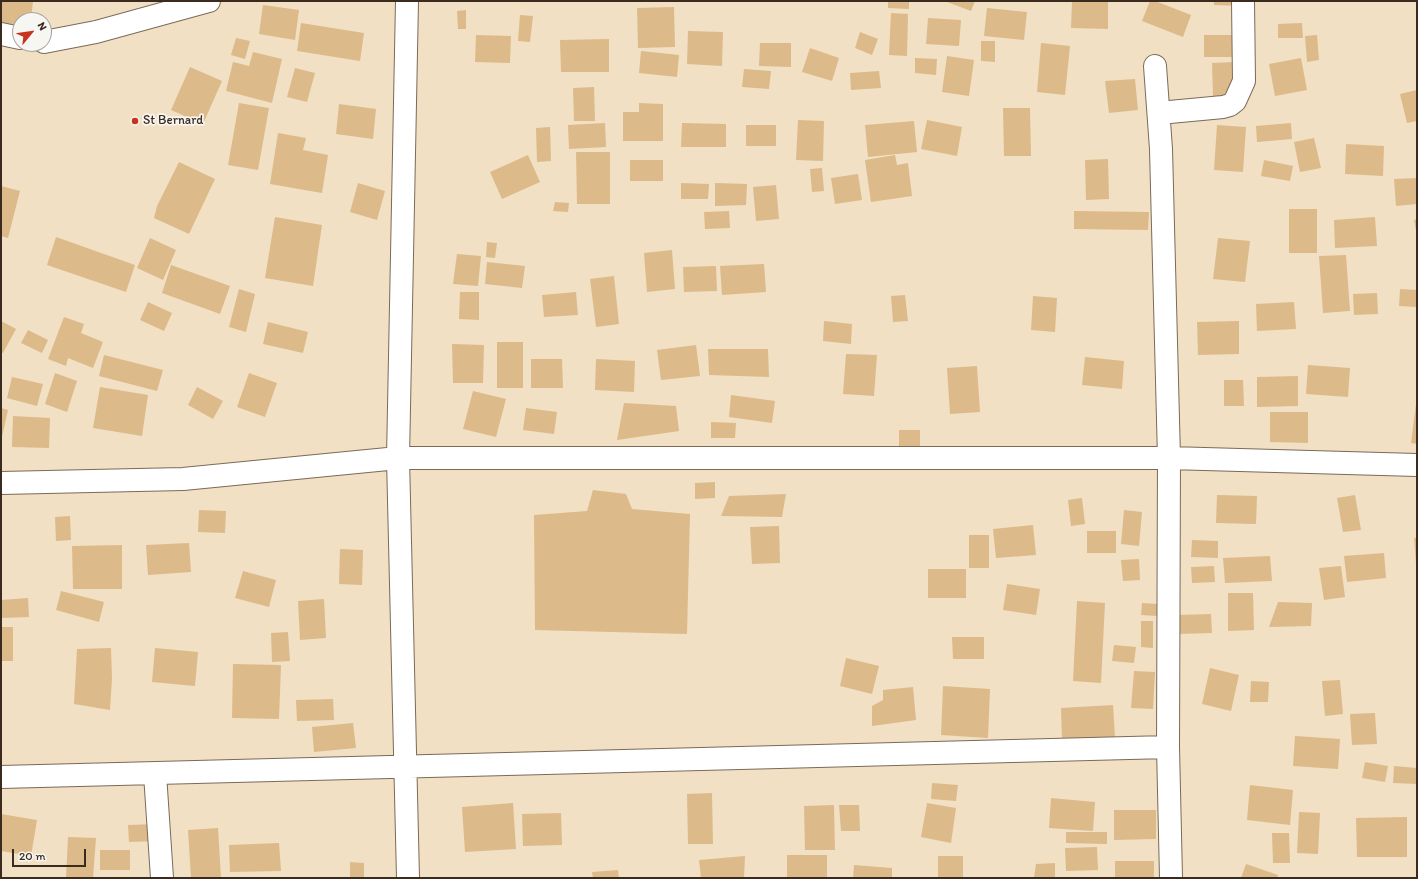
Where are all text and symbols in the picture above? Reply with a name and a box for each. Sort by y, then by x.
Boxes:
north arrow [12,12,52,52]
text: N [35,20,50,33]
place label: St Bernard [143,113,204,129]
marker: St Bernard [130,116,140,126]
scale bar [14,841,88,867]
text: 20 m [19,849,46,863]

